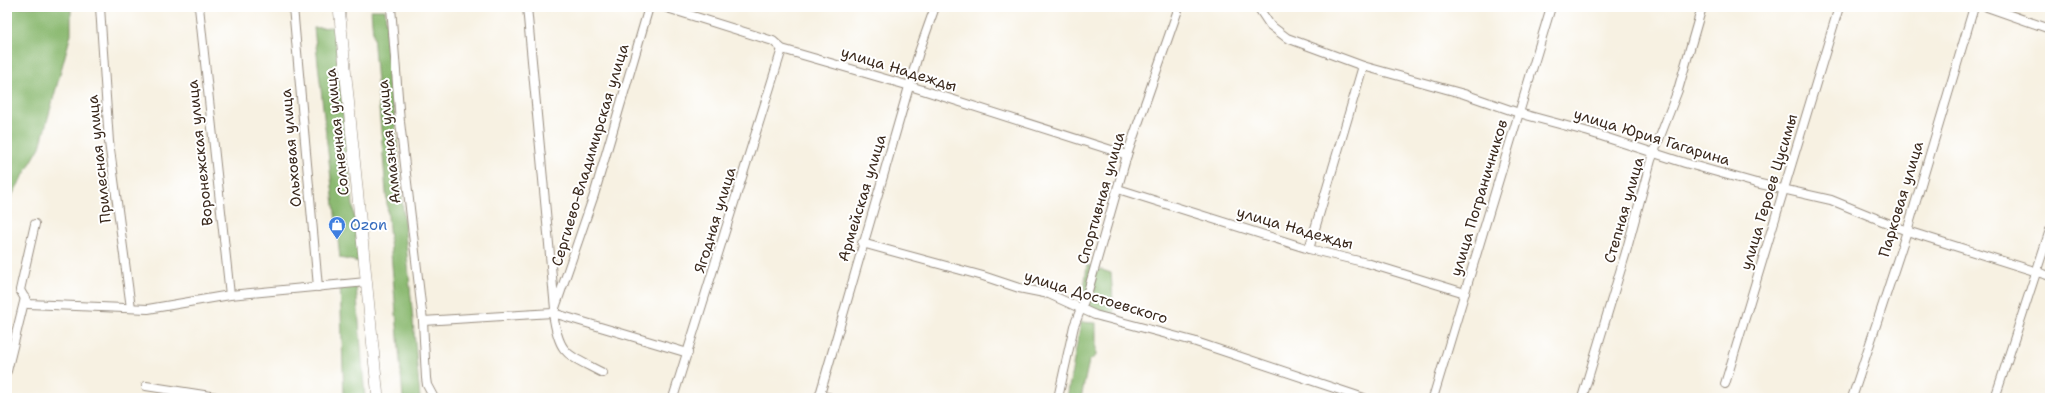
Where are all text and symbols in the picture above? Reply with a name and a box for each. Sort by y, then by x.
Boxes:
street label: Сергиево-Владимирская улица [547,41,634,269]
street label: улица Надежды [839,42,959,96]
street label: Солнечная улица [320,67,354,197]
street label: Воронежская улица [182,78,218,227]
street label: Алмазная улица [372,78,405,205]
street label: Ольховая улица [276,87,306,208]
street label: Прилесная улица [82,93,116,224]
street label: улица Юрия Гагарина [1571,104,1733,171]
street label: улица Героев Цусимы [1736,111,1802,273]
street label: улица Пограничников [1446,117,1512,279]
street label: Спортивная улица [1073,129,1130,266]
street label: Армейская улица [833,131,891,264]
street label: Парковая улица [1874,138,1928,259]
street label: Степная улица [1599,154,1649,265]
street label: Ягодная улица [689,164,741,275]
street label: улица Надежды [1234,202,1356,254]
shop icon: Ozon [327,215,347,240]
place label: Ozon [350,215,387,235]
street label: улица Достоевского [1022,266,1170,328]

